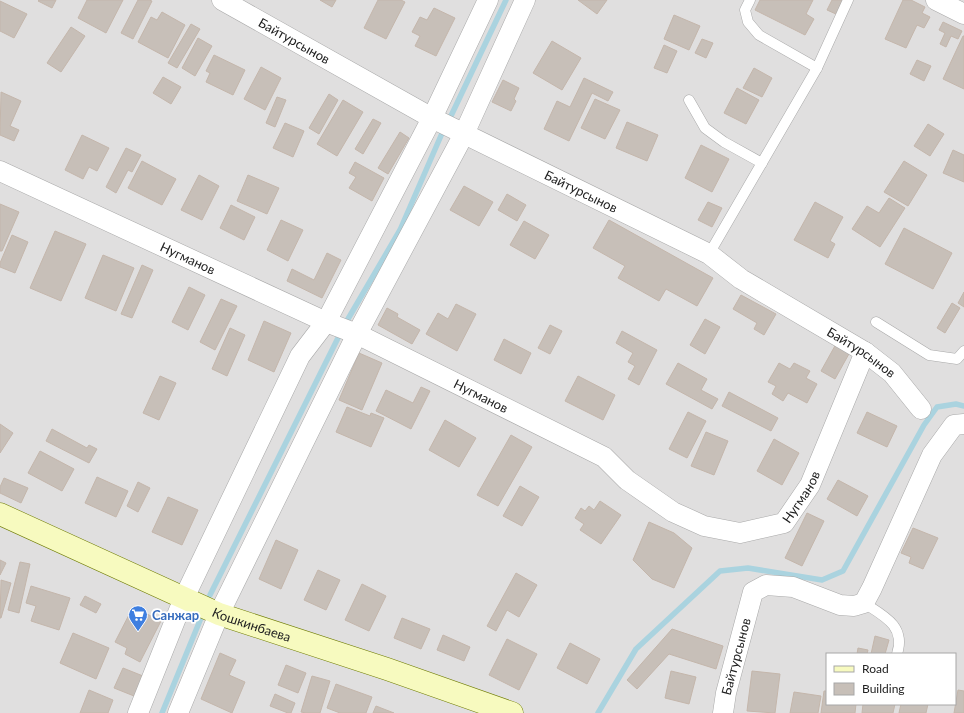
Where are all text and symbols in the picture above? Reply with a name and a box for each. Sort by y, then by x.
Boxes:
street label: Байтурсынов [256,14,333,67]
street label: Байтурсынов [542,167,620,216]
street label: Нугманов [158,238,218,278]
street label: Байтурсынов [824,323,899,381]
street label: Нугманов [451,375,511,416]
street label: Нугманов [778,469,823,526]
supermarket icon: Санжар [127,604,149,632]
street label: Кошкинбаева [210,604,293,645]
place label: Санжар [152,607,199,623]
street label: Байтурсынов [718,616,754,697]
legend [826,653,956,705]
text: Road [862,661,889,676]
text: Building [862,681,905,696]

